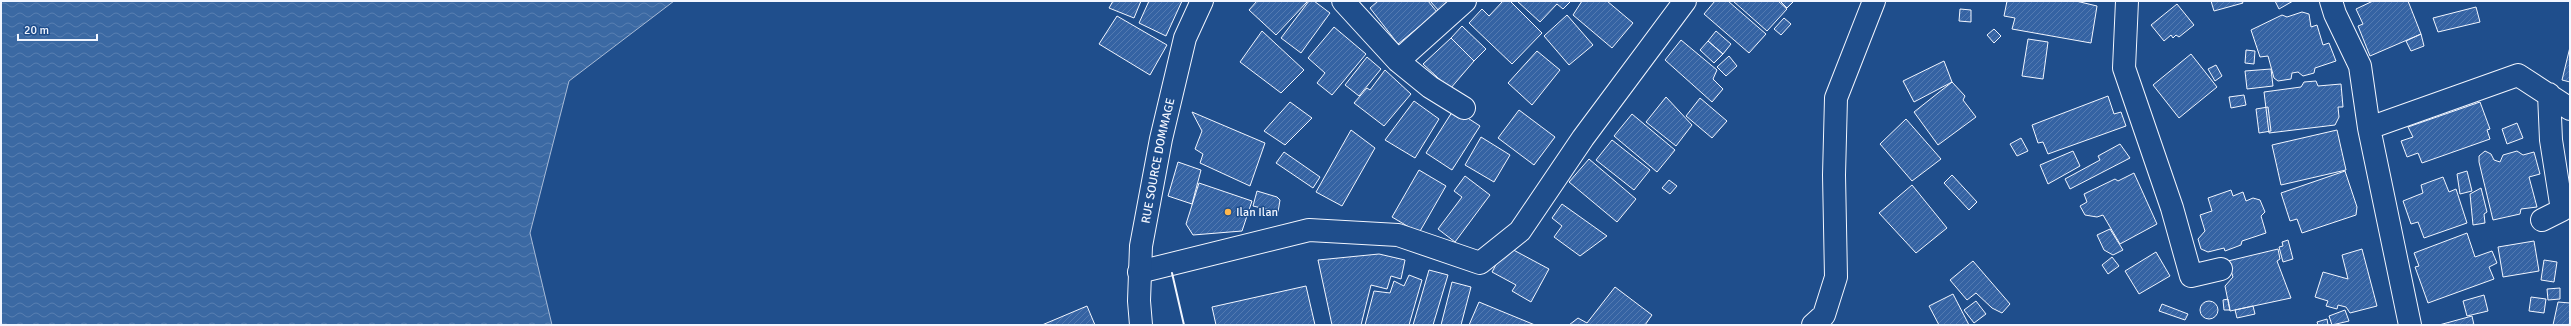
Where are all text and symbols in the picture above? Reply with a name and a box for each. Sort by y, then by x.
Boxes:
scale bar [18,16,97,42]
text: 20 m [24,23,49,38]
street label: RUE SOURCE DOMMAGE [1138,96,1178,225]
place label: Ilan Ilan [1236,205,1278,220]
marker: Ilan Ilan [1223,207,1233,217]

